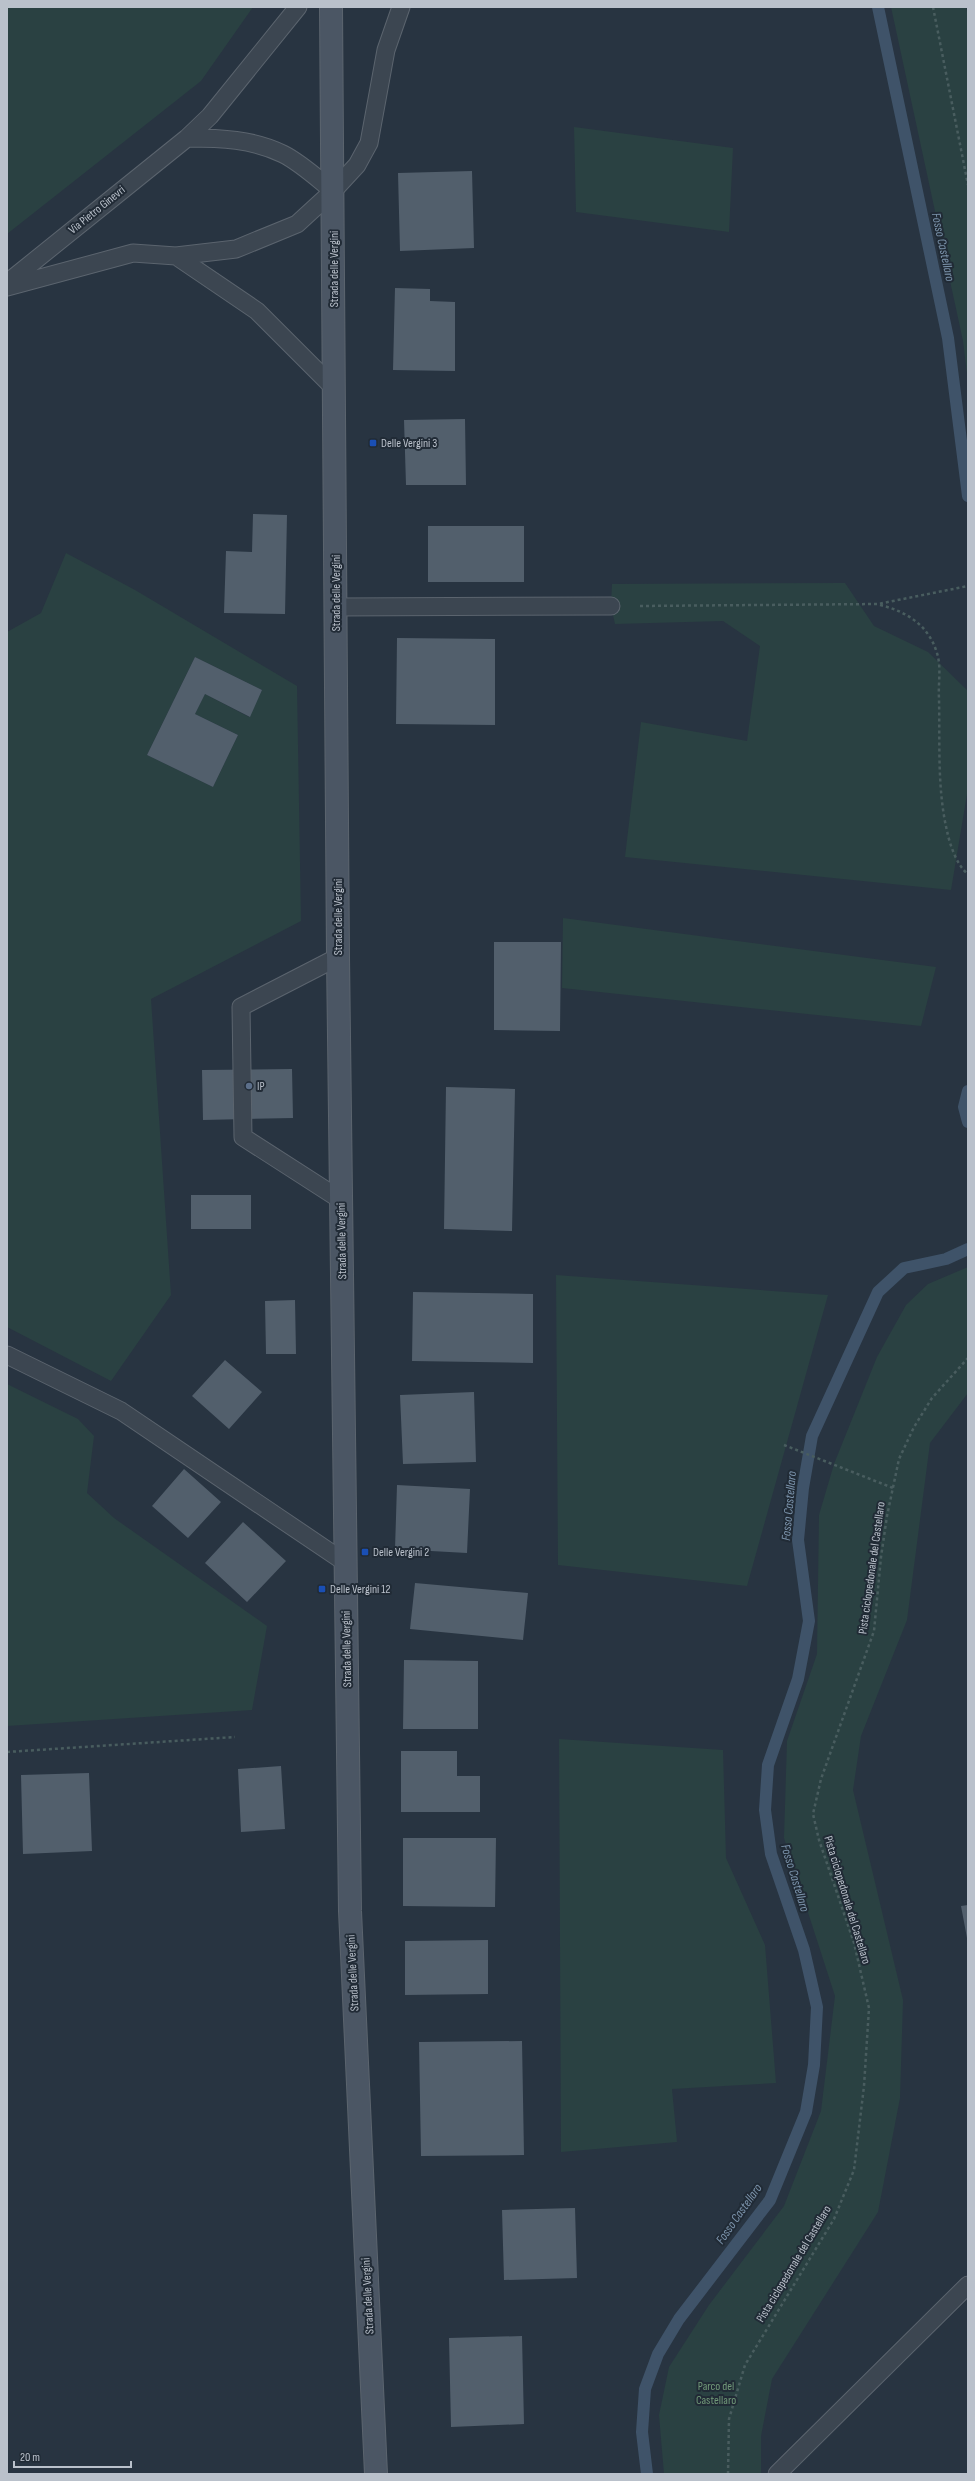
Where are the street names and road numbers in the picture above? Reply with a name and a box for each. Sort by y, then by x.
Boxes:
street label: Via Pietro Ginevri [66,183,128,237]
street label: Strada delle Vergini [327,231,342,307]
street label: Strada delle Vergini [329,555,344,631]
street label: Strada delle Vergini [331,879,346,955]
street label: Strada delle Vergini [334,1203,350,1279]
street label: Pista ciclopedonale del Castellaro [855,1501,889,1635]
street label: Strada delle Vergini [339,1611,355,1687]
street label: Pista ciclopedonale del Castellaro [820,1834,874,1966]
street label: Strada delle Vergini [344,1934,362,2012]
street label: Pista ciclopedonale del Castellaro [753,2203,835,2325]
street label: Strada delle Vergini [359,2257,377,2335]

